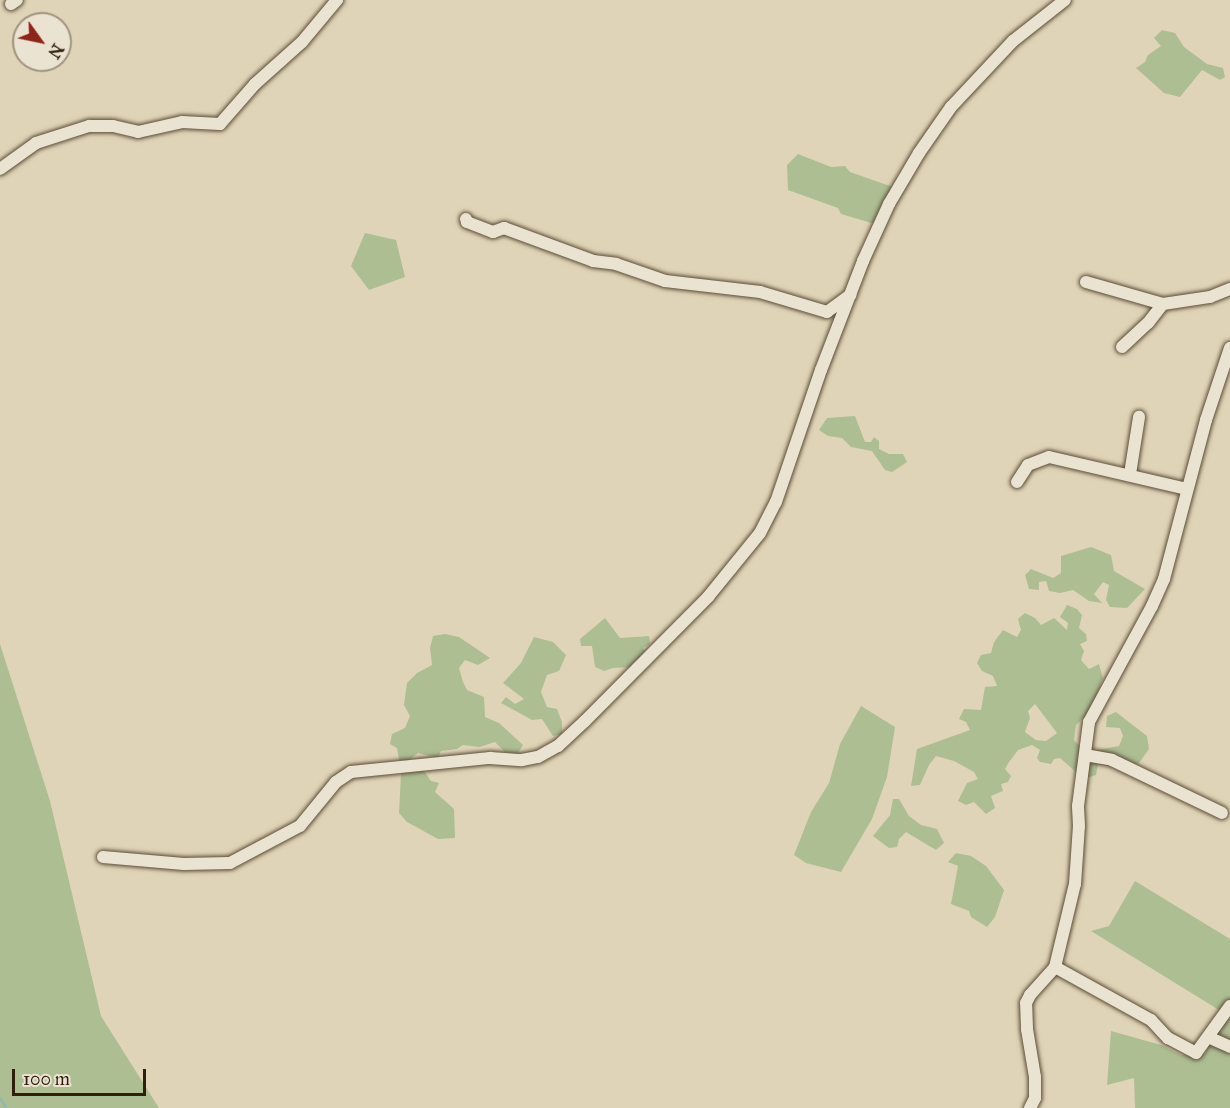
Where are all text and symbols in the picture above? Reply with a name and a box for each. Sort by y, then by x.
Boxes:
north arrow [12,12,72,72]
text: N [44,40,68,62]
scale bar [15,1057,148,1095]
text: 100 m [23,1068,70,1090]

